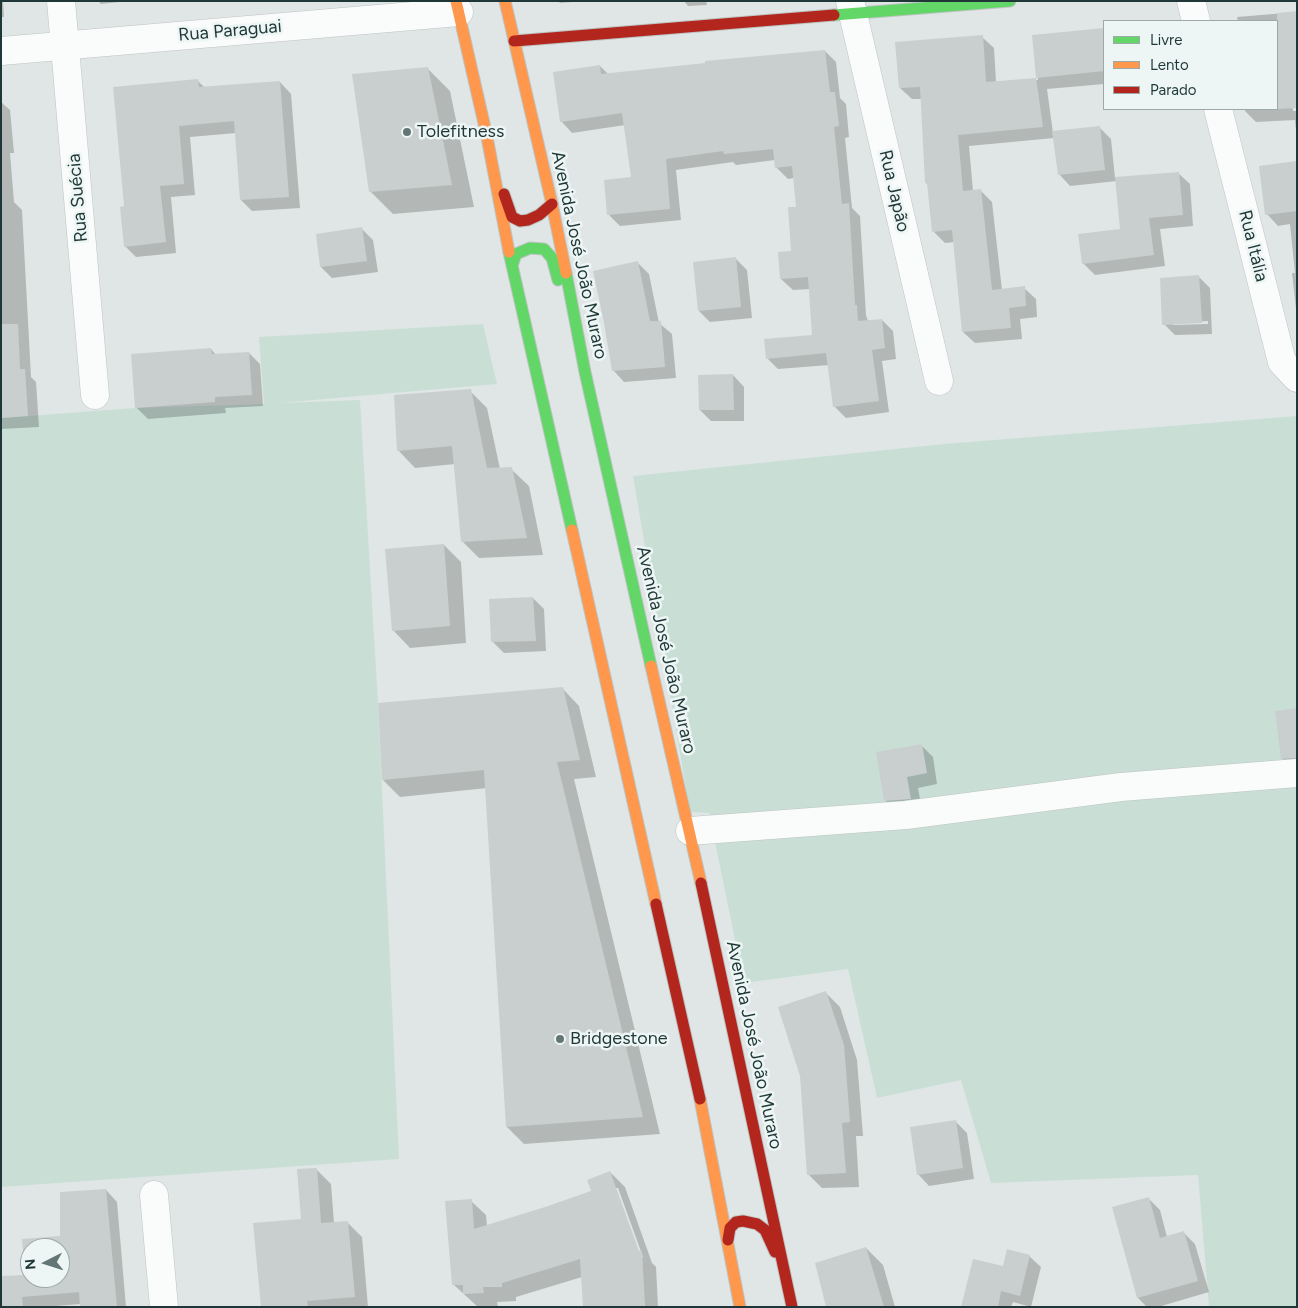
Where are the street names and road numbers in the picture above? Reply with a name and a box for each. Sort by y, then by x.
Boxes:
street label: Rua Paraguai [177,16,283,46]
street label: Rua Japão [874,148,914,234]
street label: Avenida José João Muraro [546,149,612,361]
street label: Rua Suécia [63,153,93,243]
street label: Rua Itália [1234,208,1272,284]
street label: Avenida José João Muraro [632,544,700,756]
street label: Avenida José João Muraro [721,939,787,1151]

